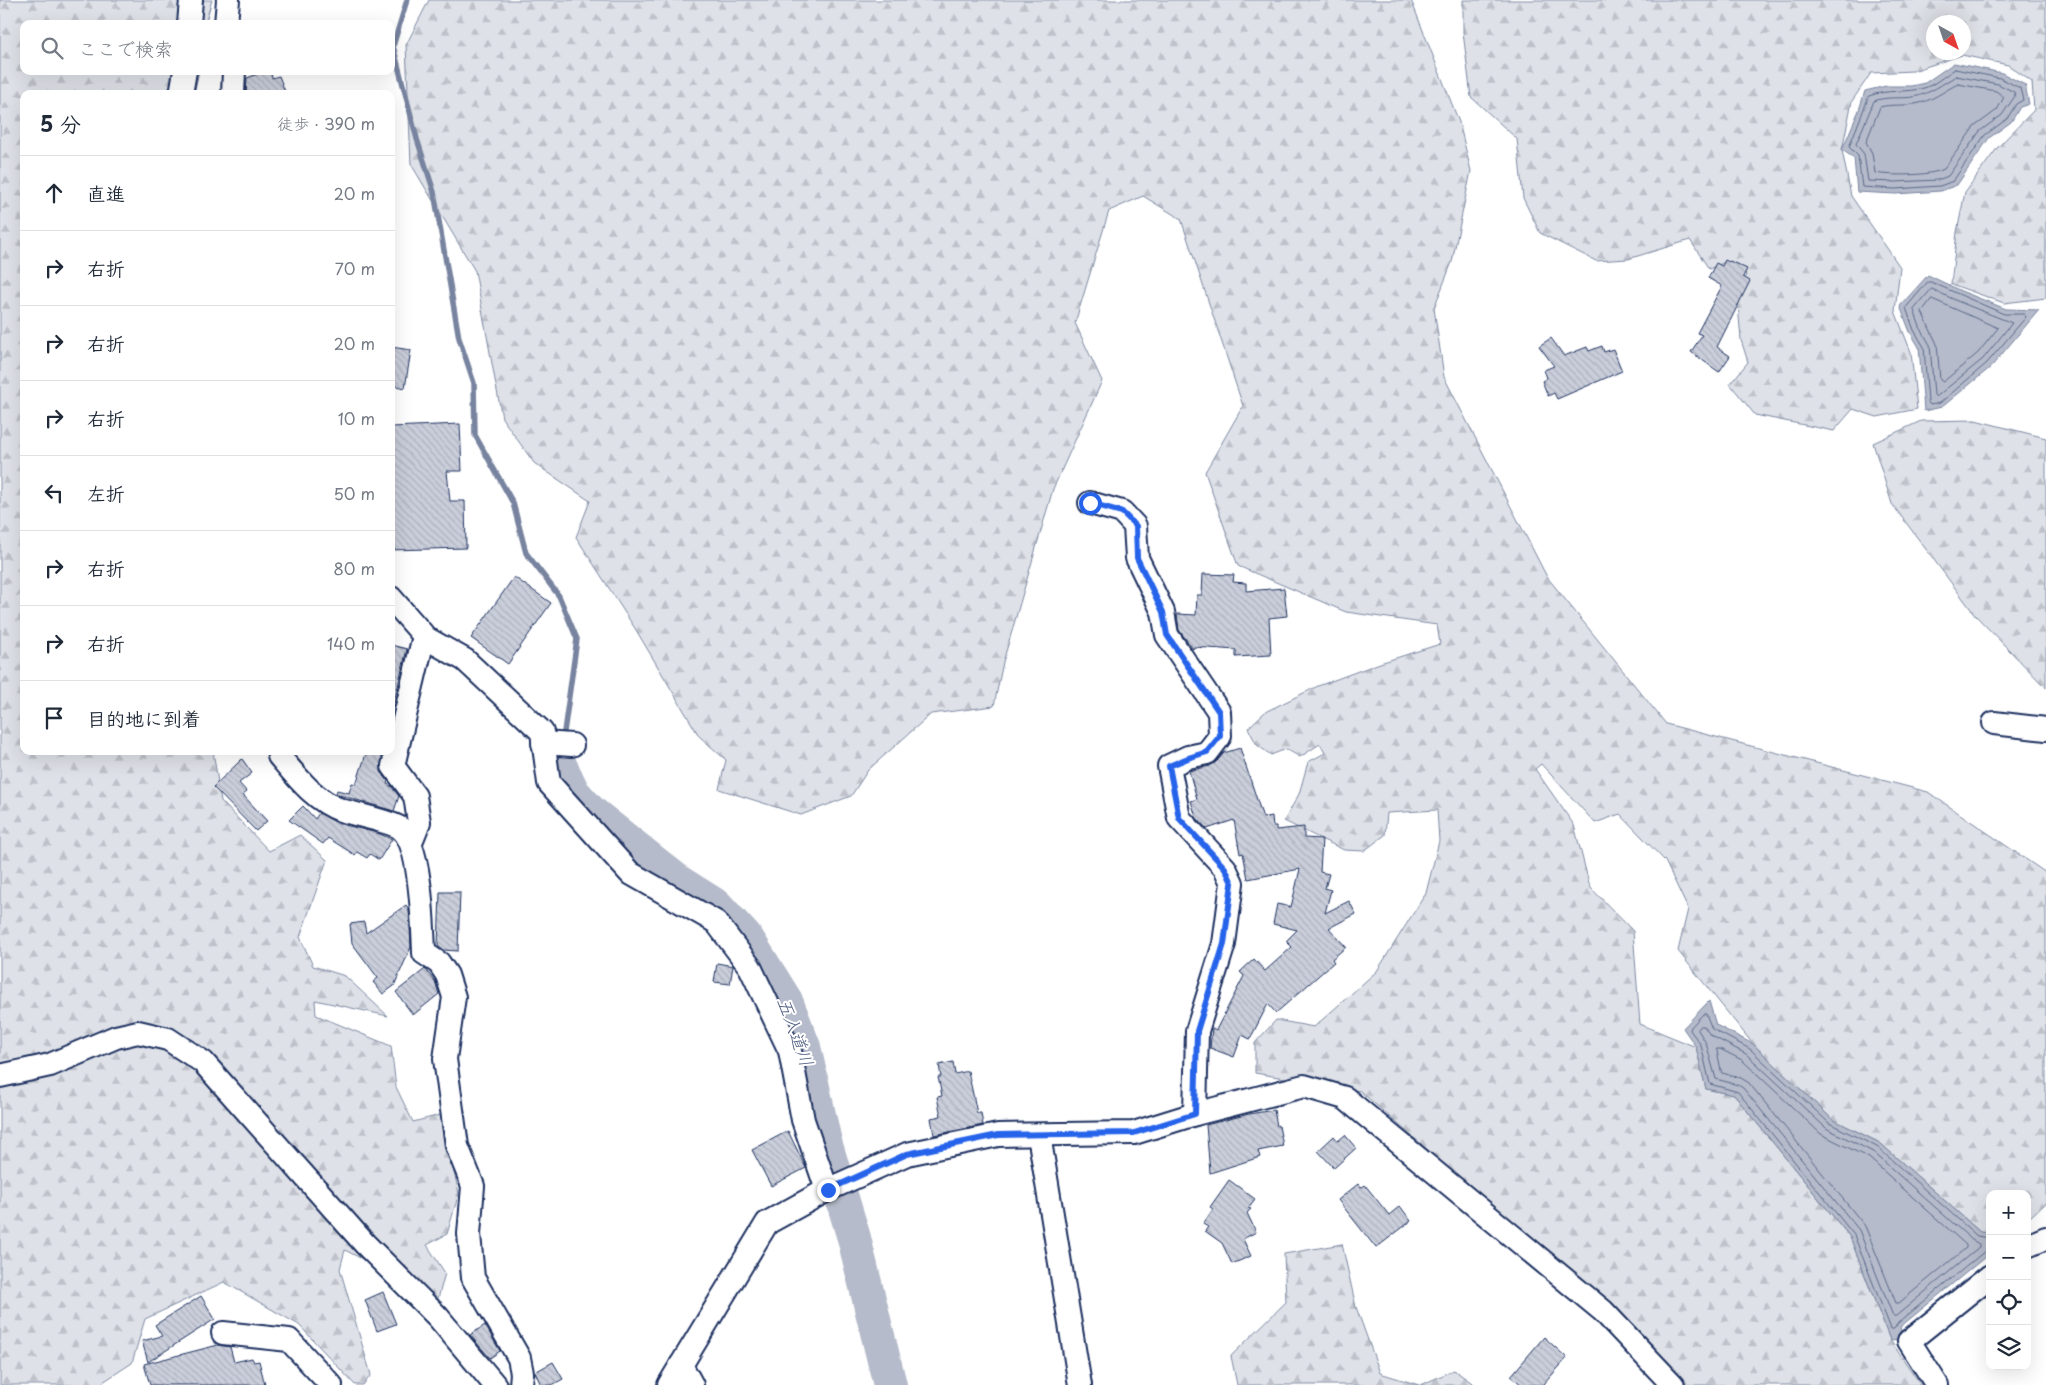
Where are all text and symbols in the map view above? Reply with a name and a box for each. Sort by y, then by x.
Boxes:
north arrow [1926,15,1971,60]
search box [20,20,395,75]
icon: search [38,34,66,62]
text: ここで検索 [78,34,173,62]
text: 5 分 [40,107,81,139]
text: 徒歩 · 390 m [277,111,375,135]
icon: ahead [40,179,68,207]
text: 直進 [87,179,125,207]
text: 20 m [334,181,375,205]
icon: right [40,254,68,282]
text: 右折 [87,254,125,282]
text: 70 m [335,256,375,280]
icon: right [40,329,68,357]
text: 右折 [87,329,125,357]
text: 20 m [334,331,375,355]
icon: right [40,404,68,432]
text: 右折 [87,404,125,432]
text: 10 m [338,406,375,430]
icon: left [40,479,68,507]
text: 左折 [87,479,125,507]
text: 50 m [334,481,375,505]
route start [1079,492,1102,515]
icon: right [40,554,68,582]
text: 右折 [87,554,125,582]
text: 80 m [333,556,375,580]
icon: right [40,629,68,657]
text: 右折 [87,629,125,657]
text: 140 m [327,631,375,655]
icon: arrive [40,704,68,732]
text: 目的地に到着 [87,704,201,732]
water label: 五入道川 [771,993,821,1070]
route end [817,1179,840,1202]
map controls [1986,1190,2031,1370]
button: + [1986,1190,2031,1235]
button: − [1986,1235,2031,1280]
button: locate [1986,1280,2031,1325]
button: layers [1986,1325,2031,1370]

